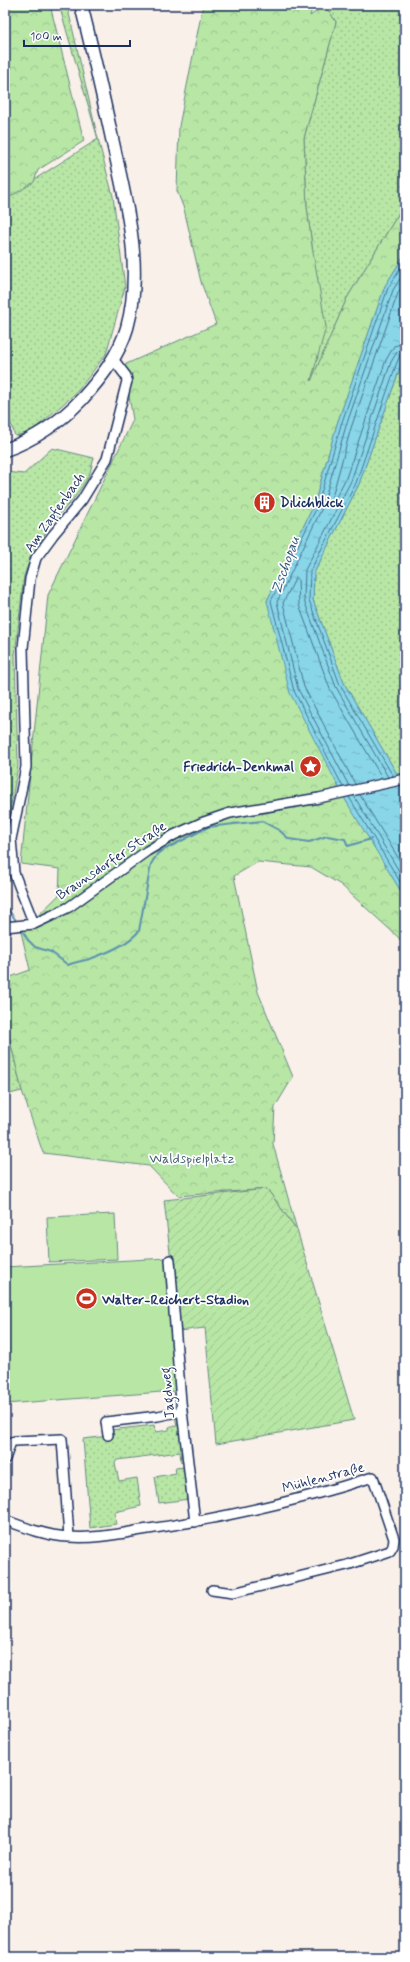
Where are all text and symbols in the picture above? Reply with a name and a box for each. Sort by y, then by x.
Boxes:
scale bar [24,22,130,48]
text: 100 m [30,29,62,45]
street label: Am Zapfenbach [21,469,89,556]
building icon: Dilichblick [251,489,277,515]
place label: Dilichblick [280,494,343,512]
water label: Zschopau [267,534,305,597]
place icon: Friedrich-Denkmal [297,753,323,779]
place label: Friedrich-Denkmal [183,758,295,776]
street label: Braunsdorfer Straße [53,817,170,904]
park label: Waldspielplatz [149,1150,235,1168]
sports icon: Walter-Reichert-Stadion [74,1286,100,1312]
place label: Walter-Reichert-Stadion [101,1291,249,1309]
street label: Jagdweg [157,1366,181,1419]
street label: Mühlenstraße [280,1458,366,1498]

